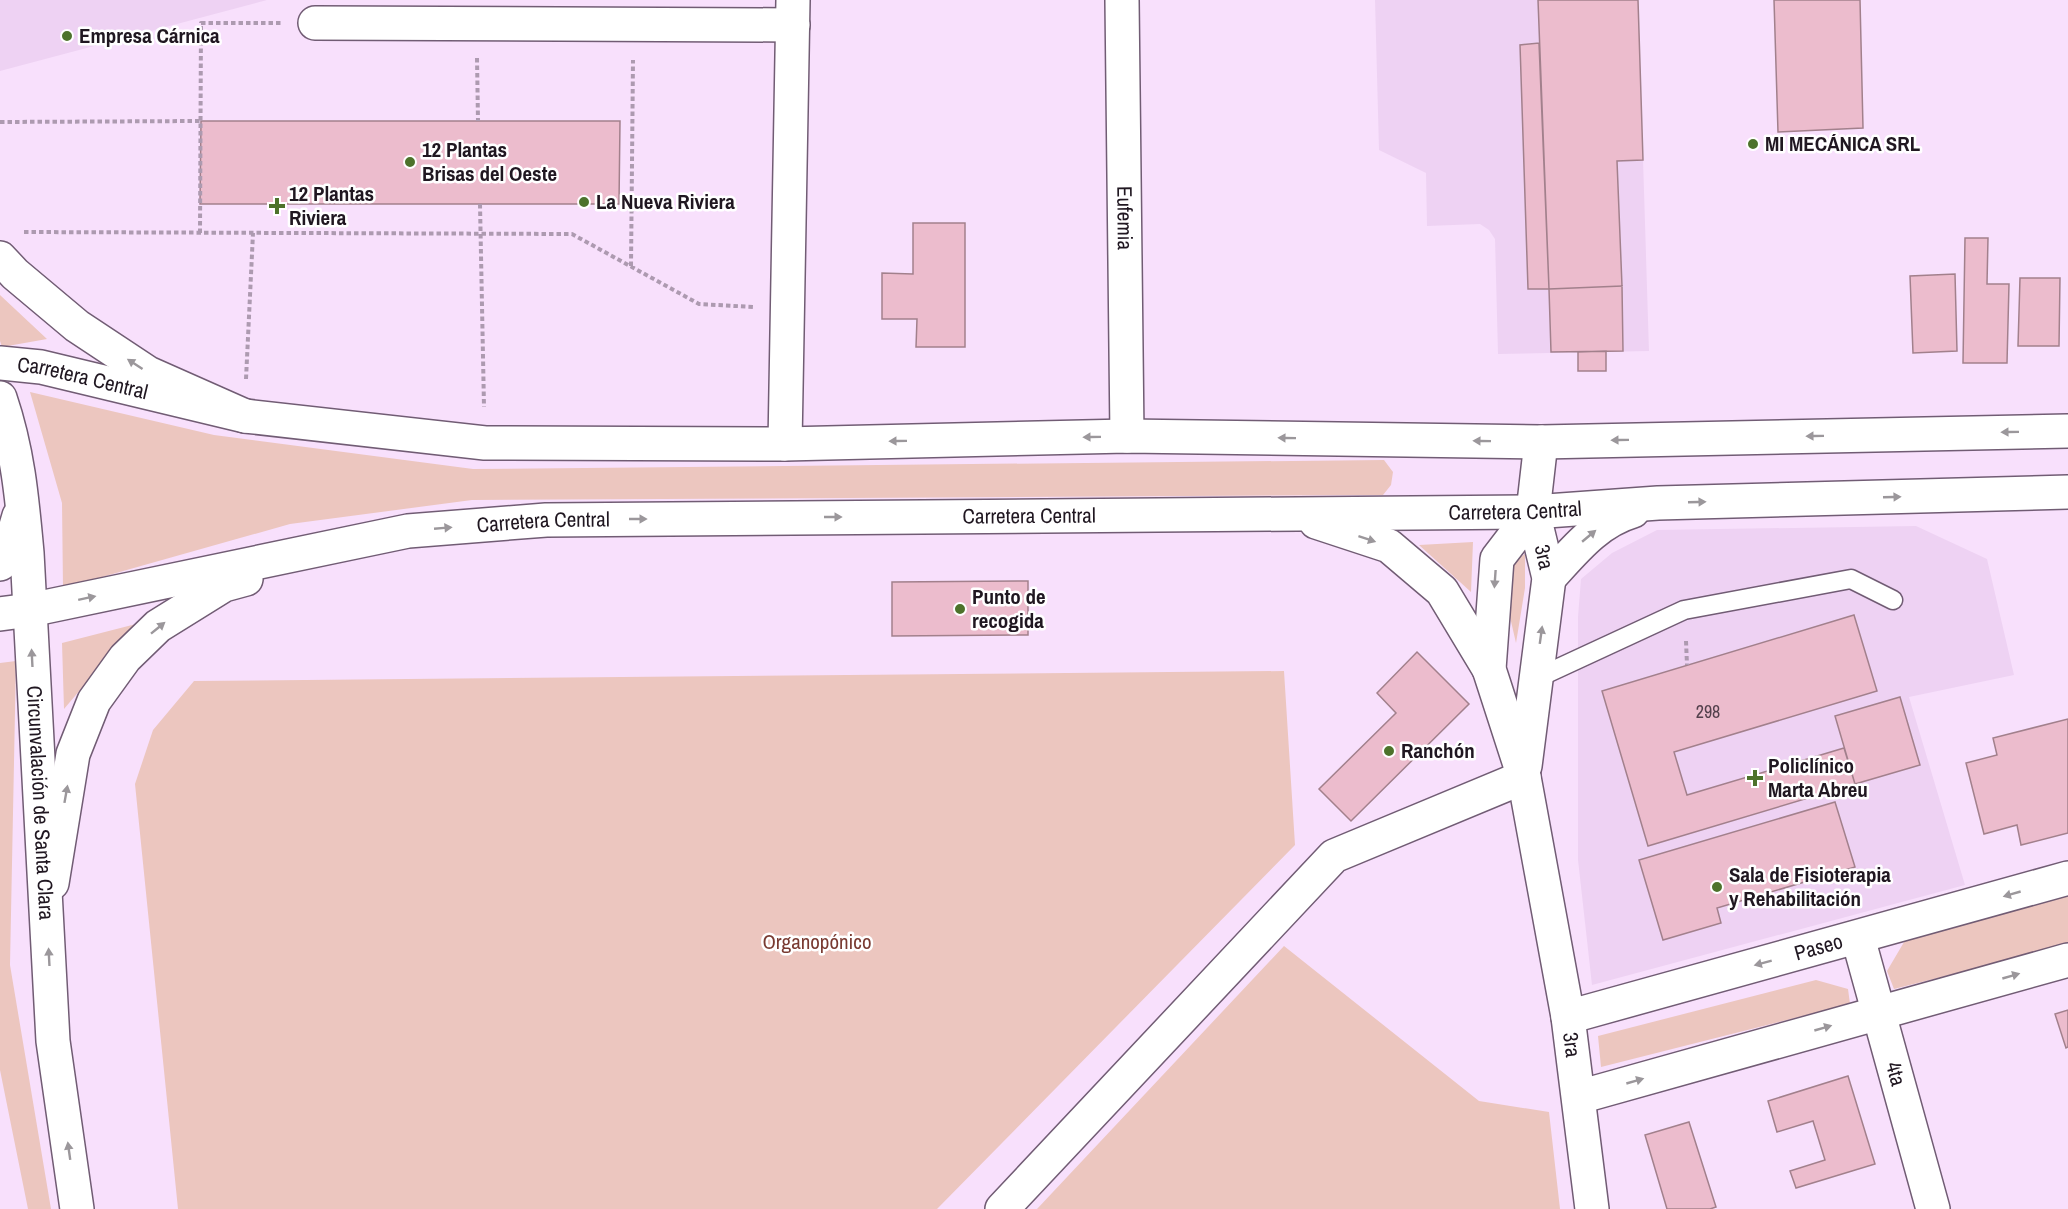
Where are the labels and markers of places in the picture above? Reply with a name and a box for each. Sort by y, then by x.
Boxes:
place label: Empresa Cárnica [79,21,220,50]
marker: Empresa Cárnica [60,29,74,43]
place label: MI MECÁNICA SRL [1765,129,1921,158]
place label: 12 Plantas Brisas del Oeste [422,135,557,188]
marker: MI MECÁNICA SRL [1746,137,1760,151]
marker: 12 Plantas Brisas del Oeste [403,155,417,169]
place label: 12 Plantas Riviera [289,179,374,232]
place label: La Nueva Riviera [596,187,735,216]
marker: La Nueva Riviera [577,195,591,209]
marker: 12 Plantas Riviera [270,199,284,213]
place label: Punto de recogida [972,582,1046,635]
marker: Punto de recogida [953,602,967,616]
place label: Ranchón [1401,736,1475,765]
marker: Ranchón [1382,744,1396,758]
place label: Policlínico Marta Abreu [1768,751,1868,804]
marker: Policlínico Marta Abreu [1746,769,1764,787]
place label: Sala de Fisioterapia y Rehabilitación [1729,860,1891,913]
marker: Sala de Fisioterapia y Rehabilitación [1710,880,1724,894]

